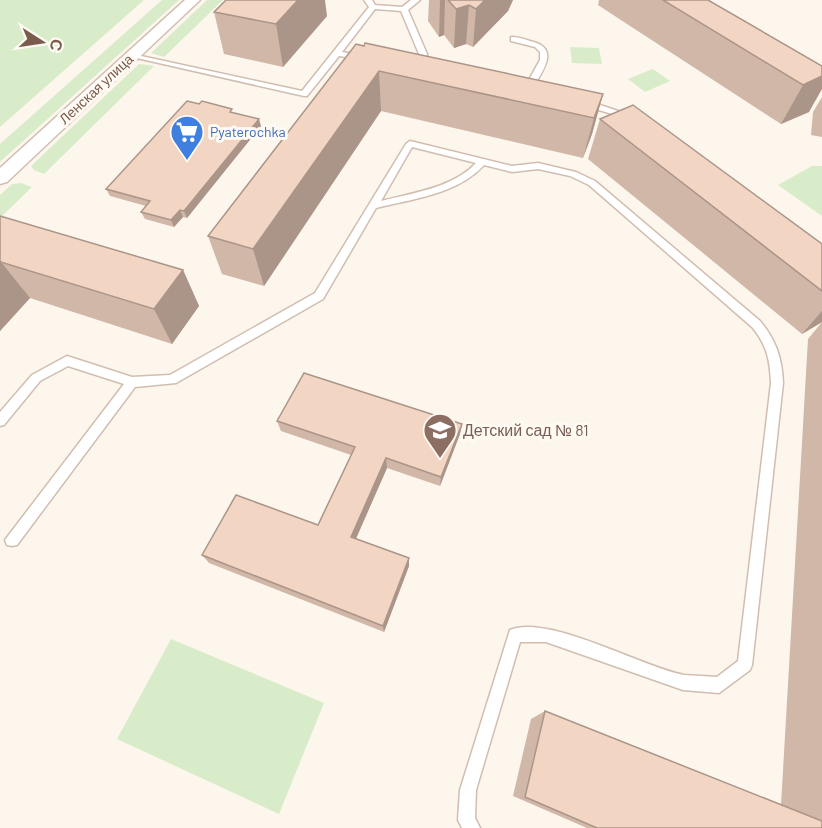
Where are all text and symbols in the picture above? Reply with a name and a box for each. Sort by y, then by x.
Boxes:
north arrow [12,12,72,72]
text: С [47,38,68,53]
street label: Ленская улица [55,50,136,127]
supermarket icon: Pyaterochka [169,114,205,161]
place label: Pyaterochka [210,123,286,140]
school or university icon: Детский сад № 81 [422,412,458,459]
place label: Детский сад № 81 [463,420,589,439]

